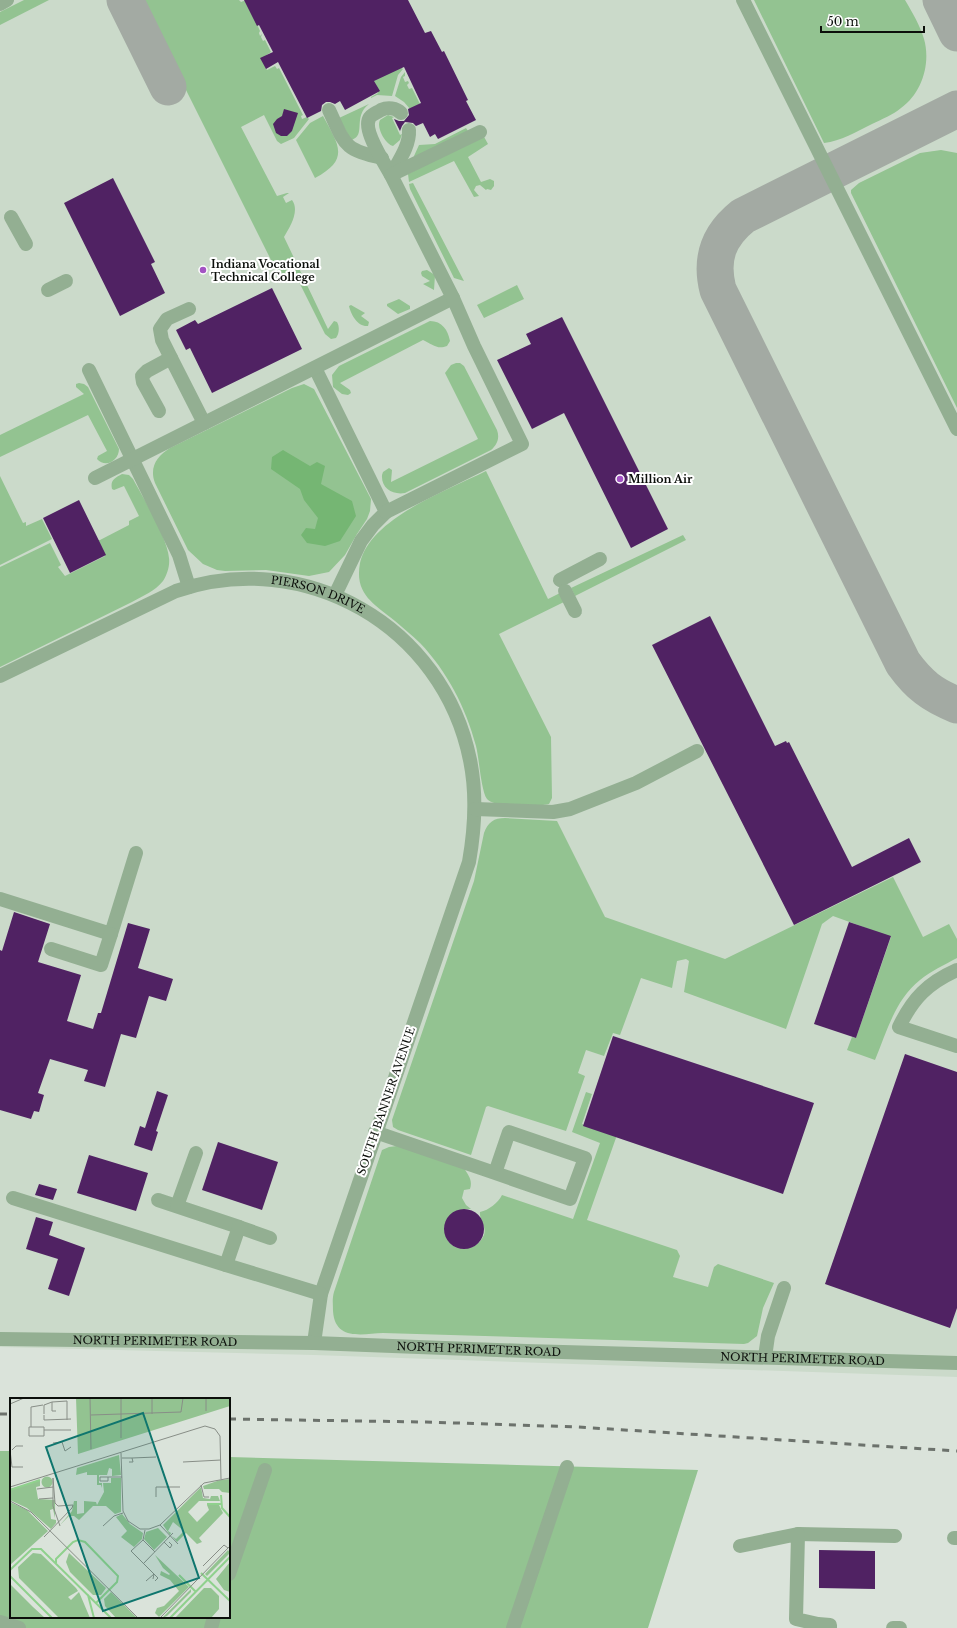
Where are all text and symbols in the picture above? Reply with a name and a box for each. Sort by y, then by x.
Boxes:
scale bar [821,8,924,34]
text: 50 m [827,14,859,29]
place label: Indiana Vocational Technical College [211,257,320,284]
marker: Indiana Vocational Technical College [198,265,208,275]
place label: Million Air [628,472,693,486]
marker: Million Air [615,474,625,484]
street label: PIERSON DRIVE [270,573,367,616]
street label: SOUTH BANNER AVENUE [354,1025,418,1177]
street label: NORTH PERIMETER ROAD [73,1333,238,1349]
street label: NORTH PERIMETER ROAD [396,1339,562,1359]
street label: NORTH PERIMETER ROAD [720,1349,885,1368]
inset map [10,1398,230,1618]

